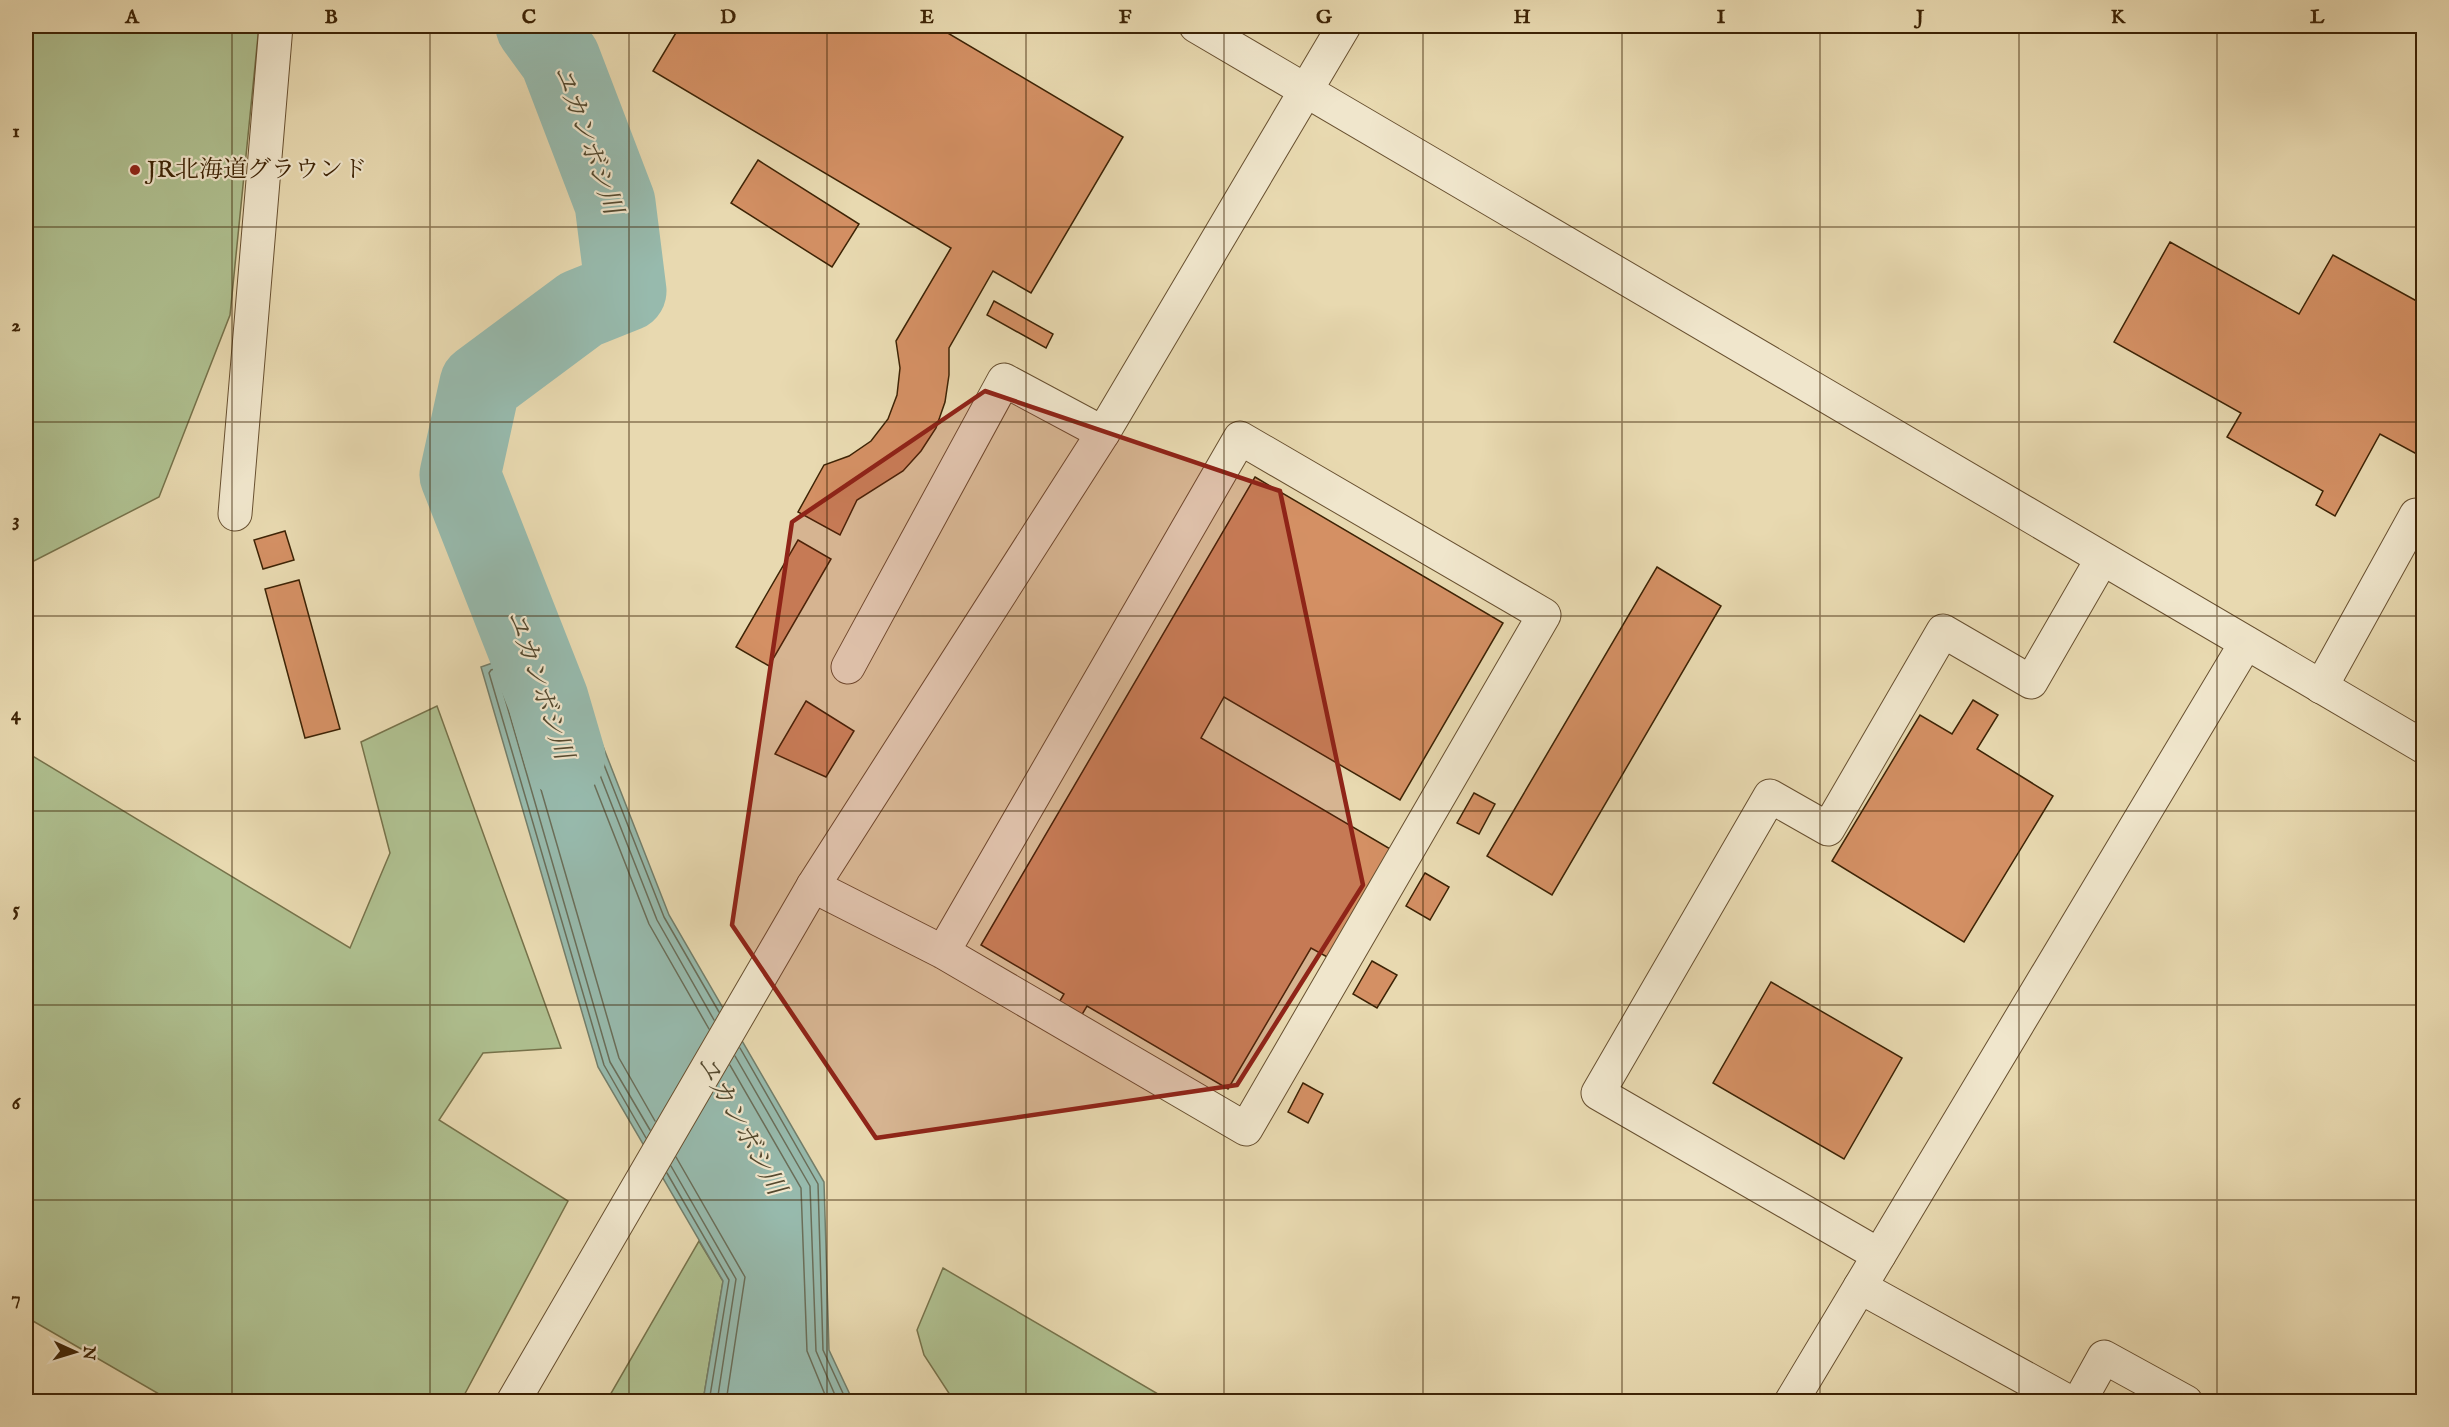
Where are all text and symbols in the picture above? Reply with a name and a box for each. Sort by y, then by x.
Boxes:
text: A [124,5,140,30]
text: B [324,5,338,30]
text: C [522,5,536,30]
text: D [720,5,736,30]
text: E [920,5,934,30]
text: F [1119,5,1132,30]
text: G [1316,5,1333,30]
text: H [1513,5,1531,30]
text: I [1717,5,1726,30]
text: J [1913,5,1925,30]
text: K [2111,5,2127,30]
text: L [2310,5,2325,30]
water label: ユカンボシ川 [545,61,630,222]
text: 1 [12,119,20,144]
place label: JR北海道グラウンド [144,155,367,186]
marker: JR北海道グラウンド [128,163,142,177]
text: 2 [11,313,21,338]
text: 3 [12,508,20,533]
water label: ユカンボシ川 [498,606,581,767]
text: 4 [11,702,22,727]
text: 5 [12,897,20,922]
water label: ユカンボシ川 [688,1049,794,1204]
text: 6 [12,1091,22,1116]
text: 7 [11,1286,21,1311]
north arrow [45,1322,105,1382]
text: N [77,1344,98,1361]

